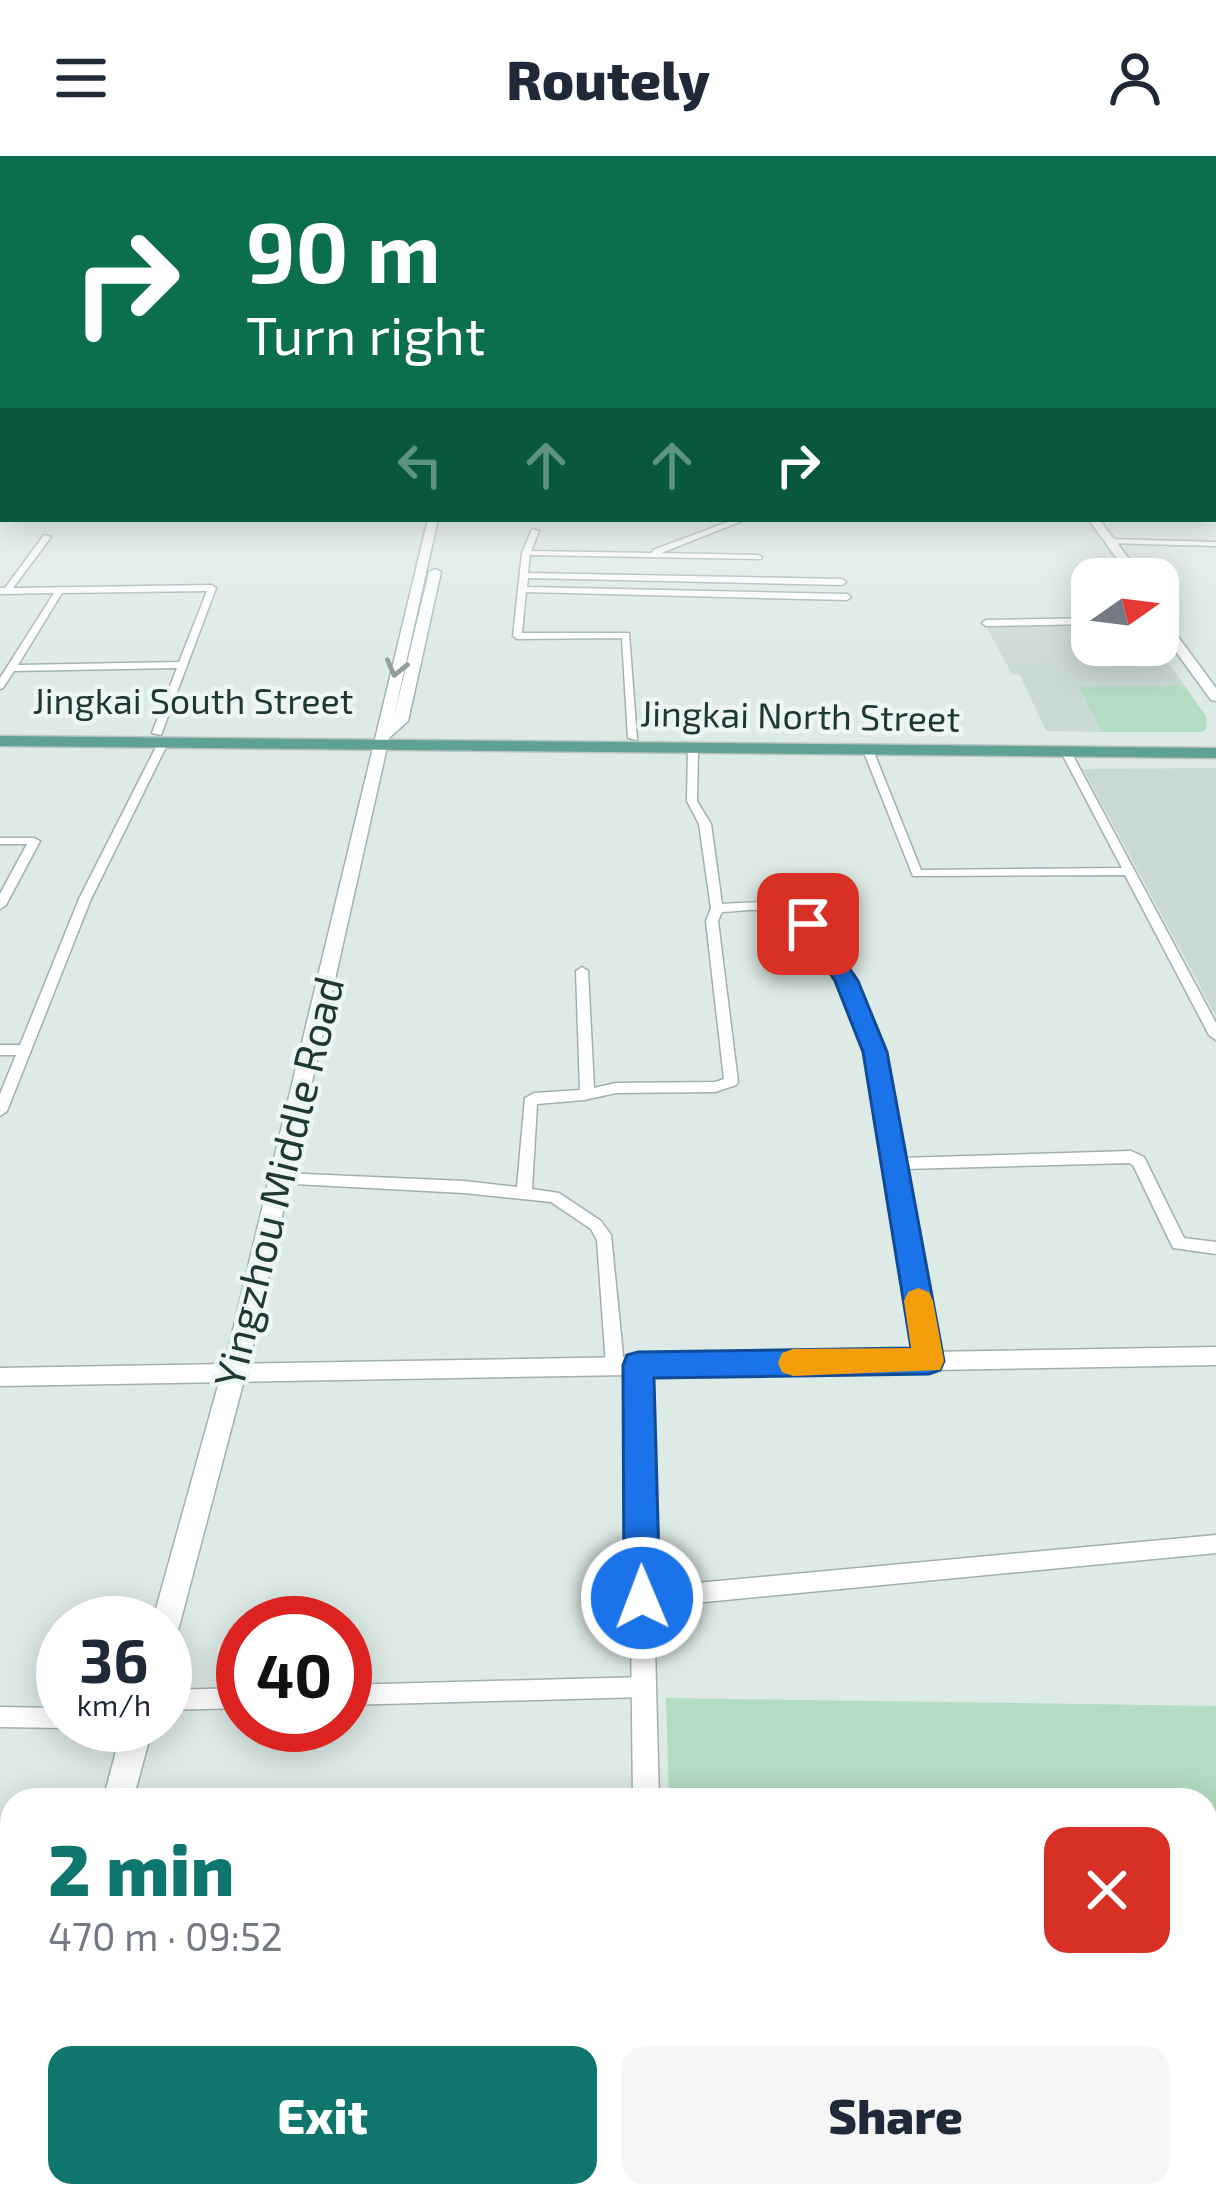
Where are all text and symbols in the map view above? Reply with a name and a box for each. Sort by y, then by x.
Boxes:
icon: menu [48,45,114,111]
icon: person [1102,45,1168,111]
text: Routely [506,46,710,111]
text: 90 m [246,199,441,300]
icon: right [48,204,204,360]
text: Turn right [246,301,486,366]
icon: left [387,432,453,498]
icon: ahead [513,432,579,498]
icon: ahead [639,432,705,498]
icon: right [765,432,831,498]
north arrow [1071,558,1179,666]
map controls [1071,558,1179,666]
one-way arrow [385,657,410,677]
street label: Jingkai South Street [32,678,354,721]
street label: Jingkai North Street [640,690,960,739]
pin [757,873,859,975]
icon: arrive [775,891,841,957]
street label: Yingzhou Middle Road [202,971,352,1392]
position arrow [579,1535,705,1661]
speed limit sign: 40 [216,1596,372,1752]
text: 36 [79,1623,149,1695]
text: km/h [77,1686,151,1722]
text: 2 min [48,1824,234,1910]
button: close [1044,1827,1170,1953]
text: 470 m · 09:52 [48,1912,283,1959]
button: Exit [48,2046,597,2184]
button: Share [621,2046,1170,2184]

